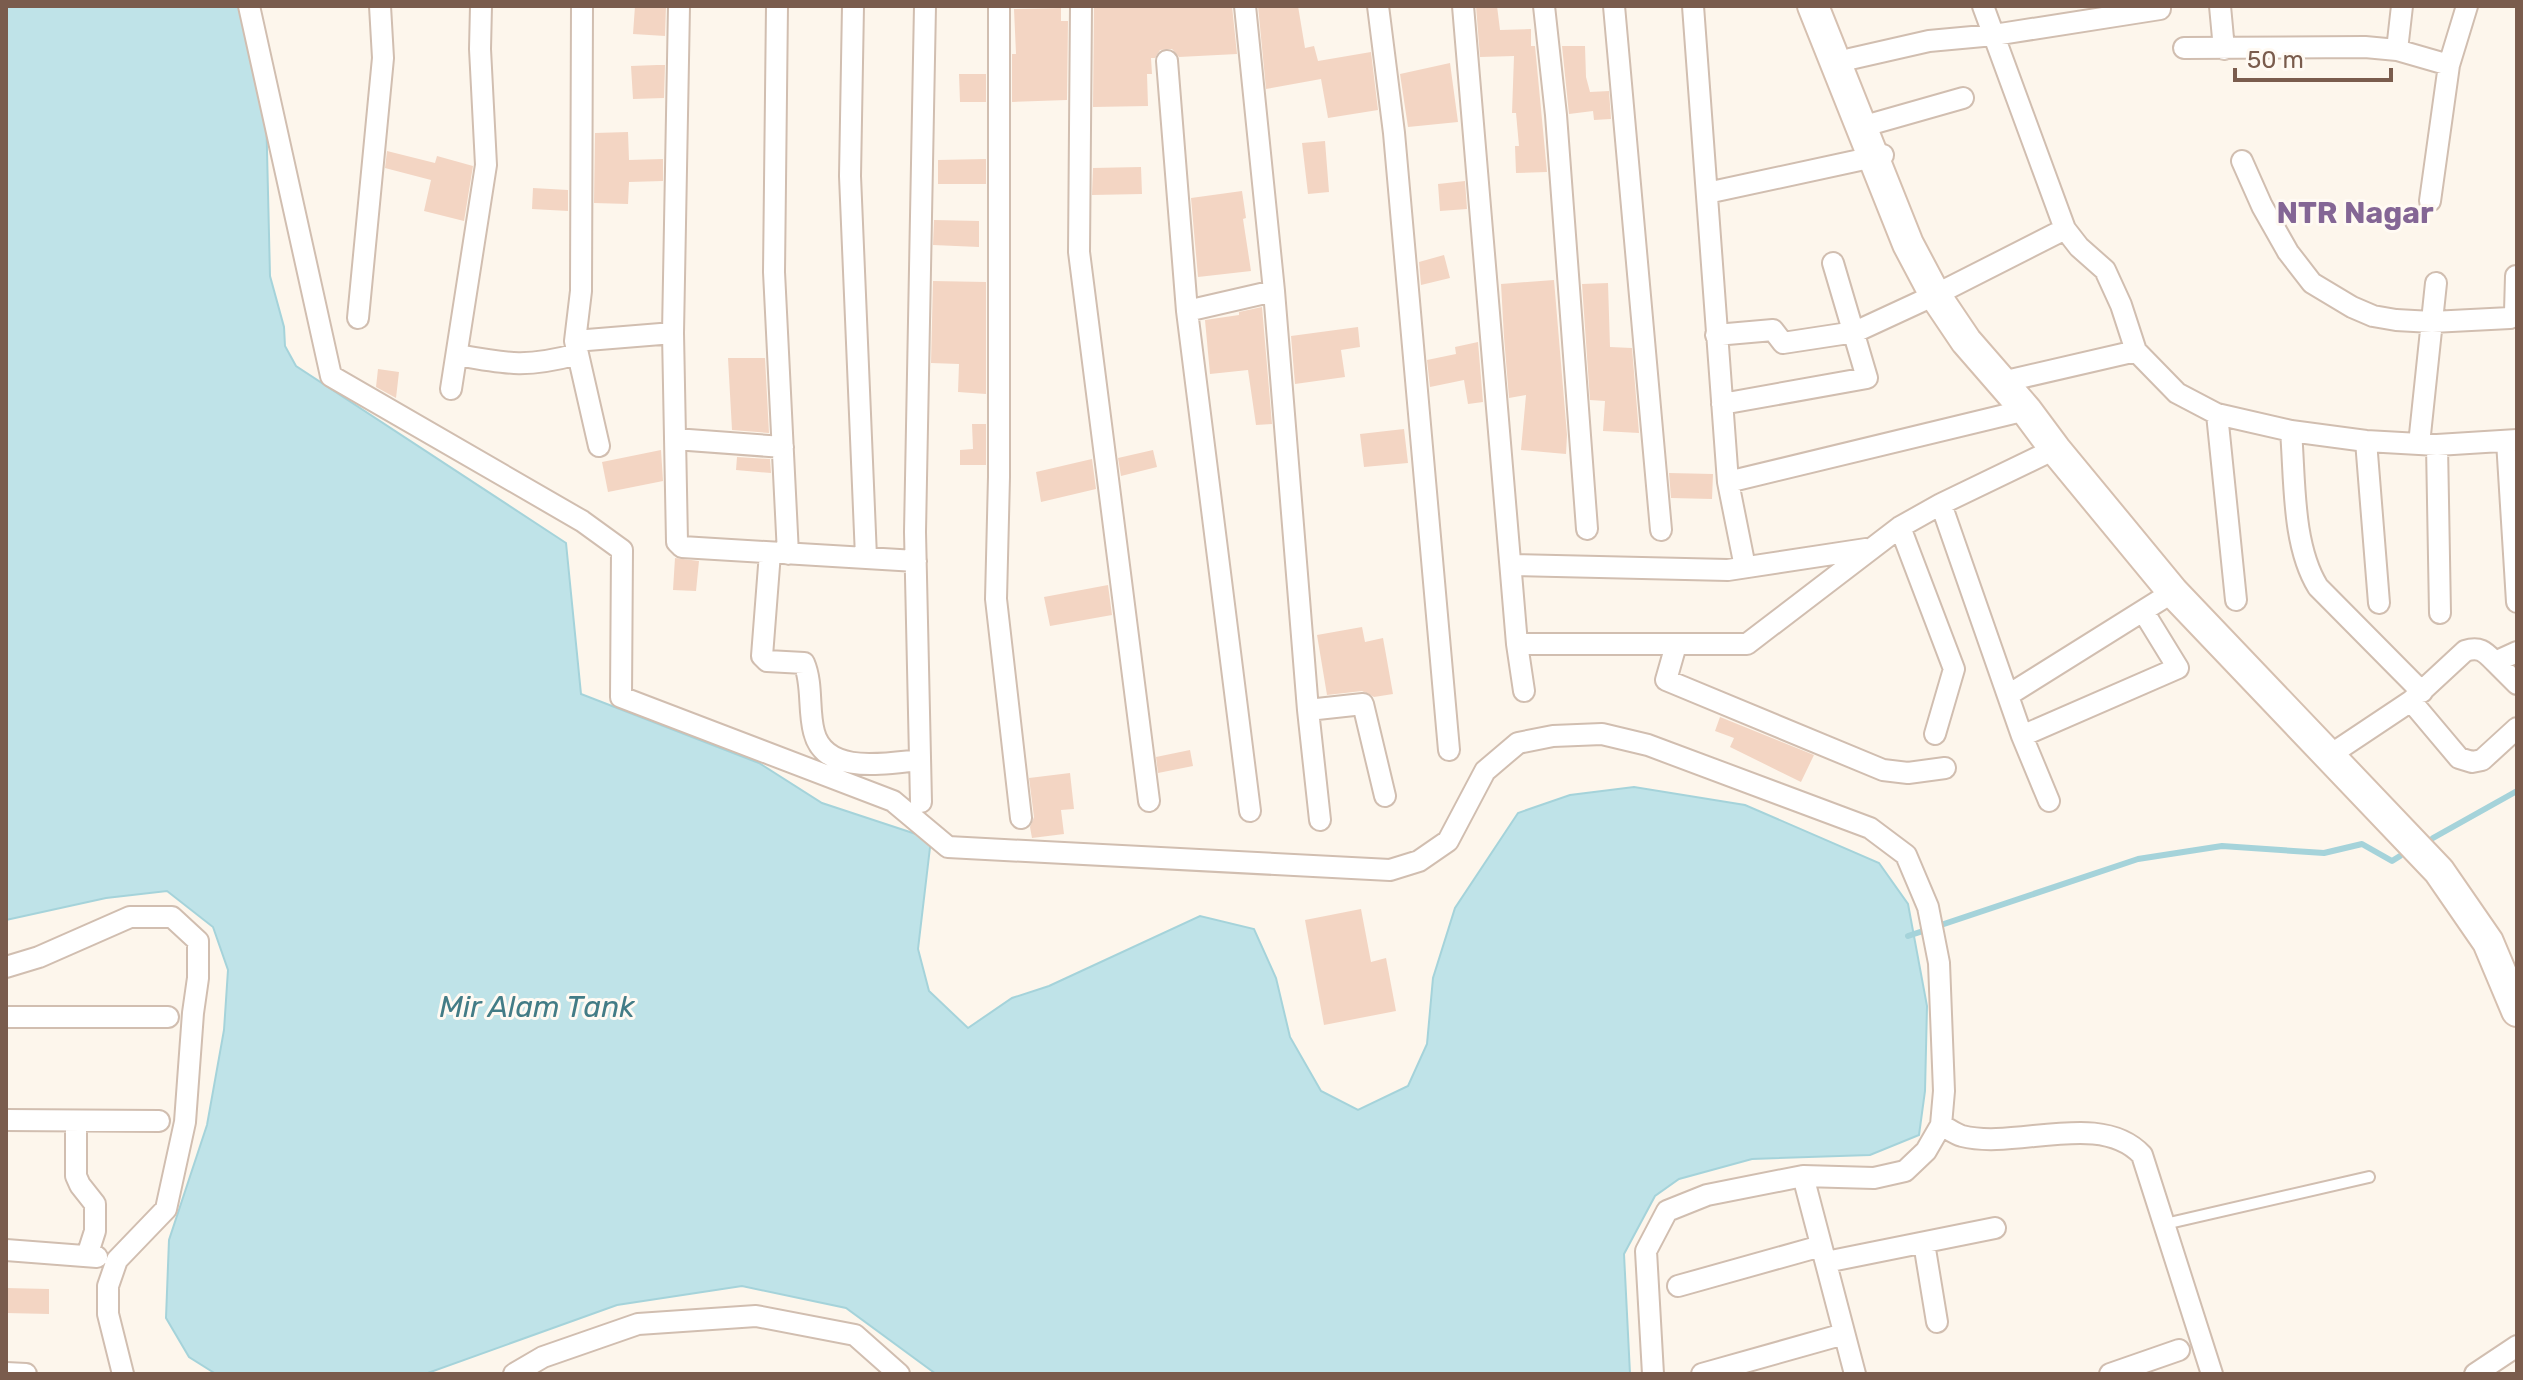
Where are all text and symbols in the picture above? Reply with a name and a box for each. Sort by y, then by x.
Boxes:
scale bar [2235,32,2391,82]
text: 50 m [2247,46,2304,74]
district label: NTR Nagar [2276,195,2434,231]
water label: Mir Alam Tank [439,989,635,1025]

